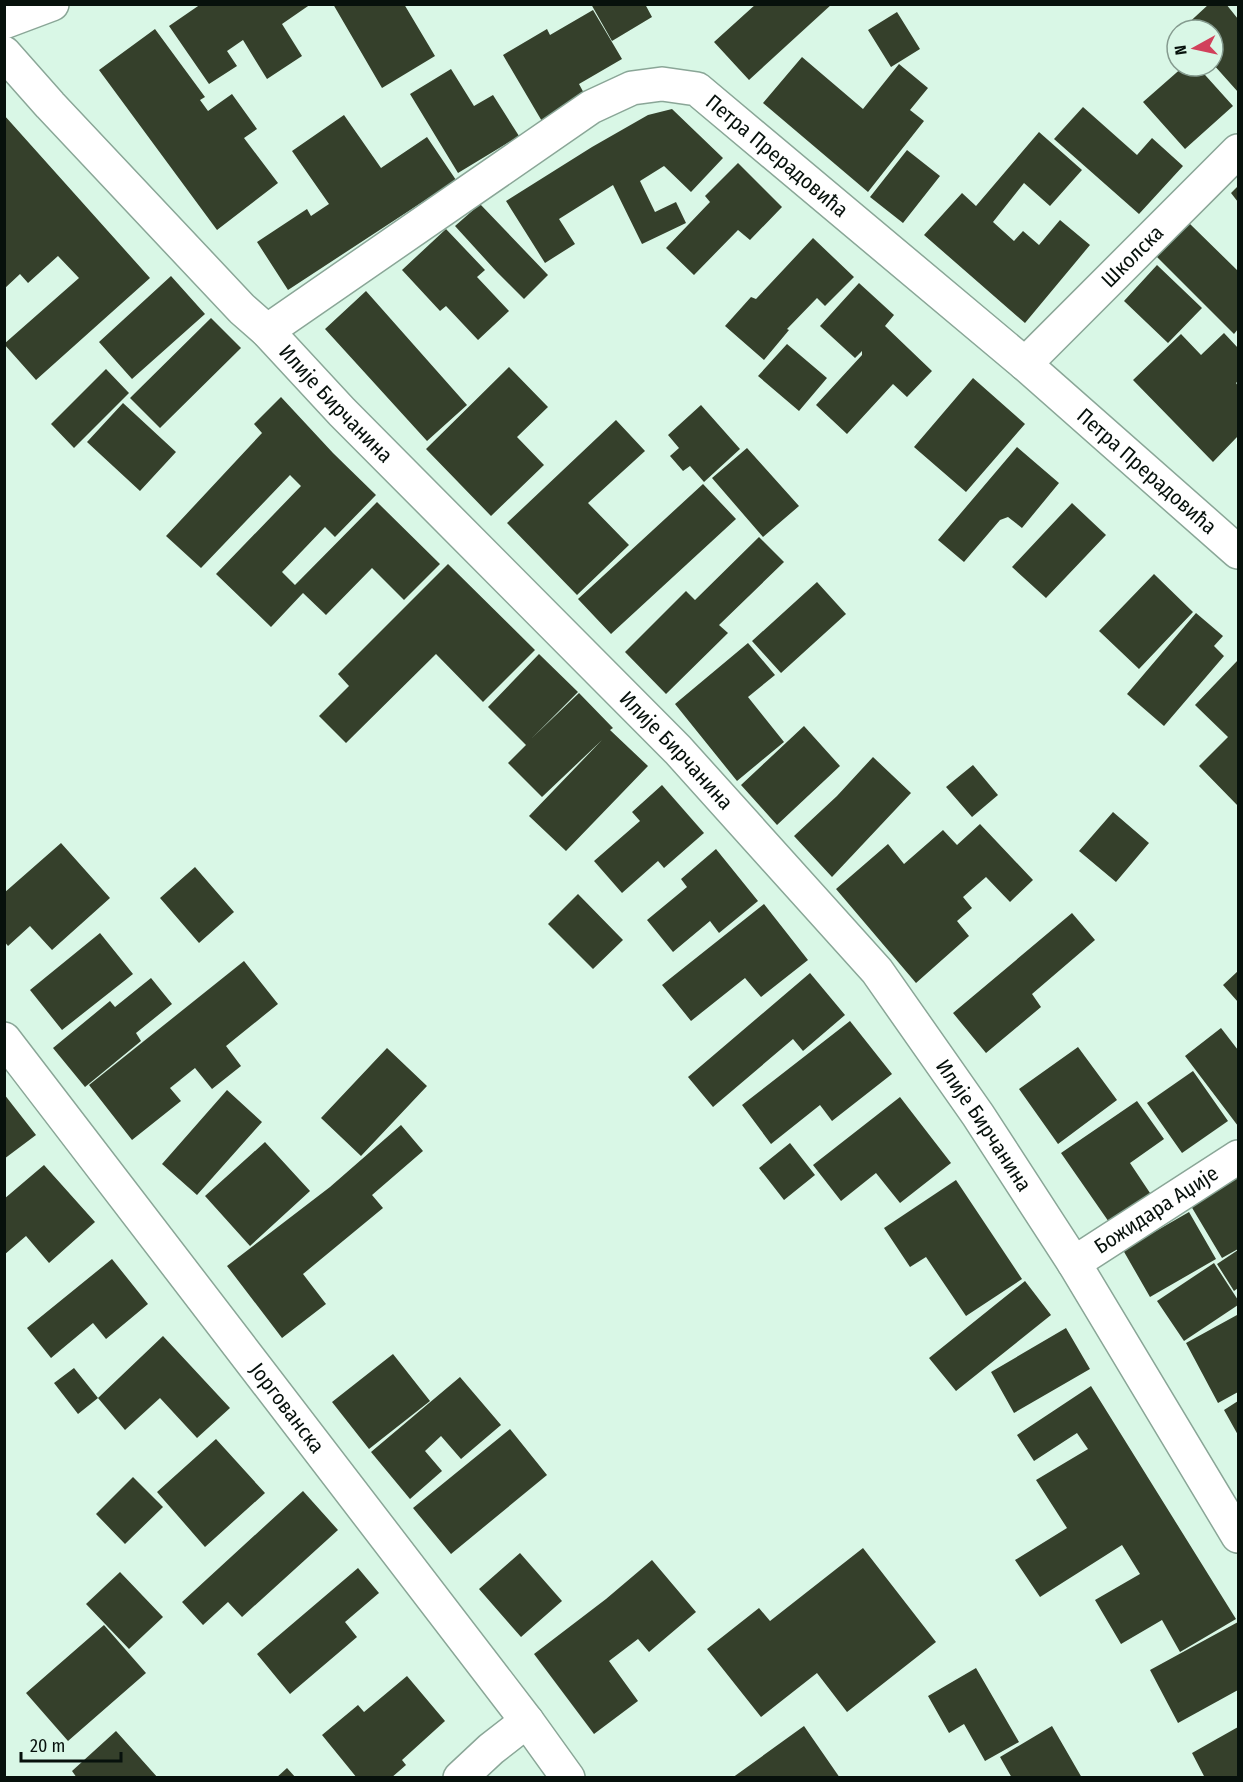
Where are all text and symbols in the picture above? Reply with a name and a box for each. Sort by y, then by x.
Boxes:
north arrow [1165,18,1225,78]
text: N [1171,44,1191,56]
street label: Петра Прерадовића [700,89,853,223]
street label: Школска [1096,220,1169,293]
street label: Илије Бирчанина [273,339,398,468]
street label: Петра Прерадовића [1071,403,1222,540]
street label: Илије Бирчанина [614,686,738,815]
street label: Илије Бирчанина [930,1054,1037,1196]
street label: Божидара Аџије [1089,1160,1223,1259]
street label: Јоргованска [244,1357,330,1458]
scale bar [21,1725,122,1763]
text: 20 m [30,1735,65,1757]

